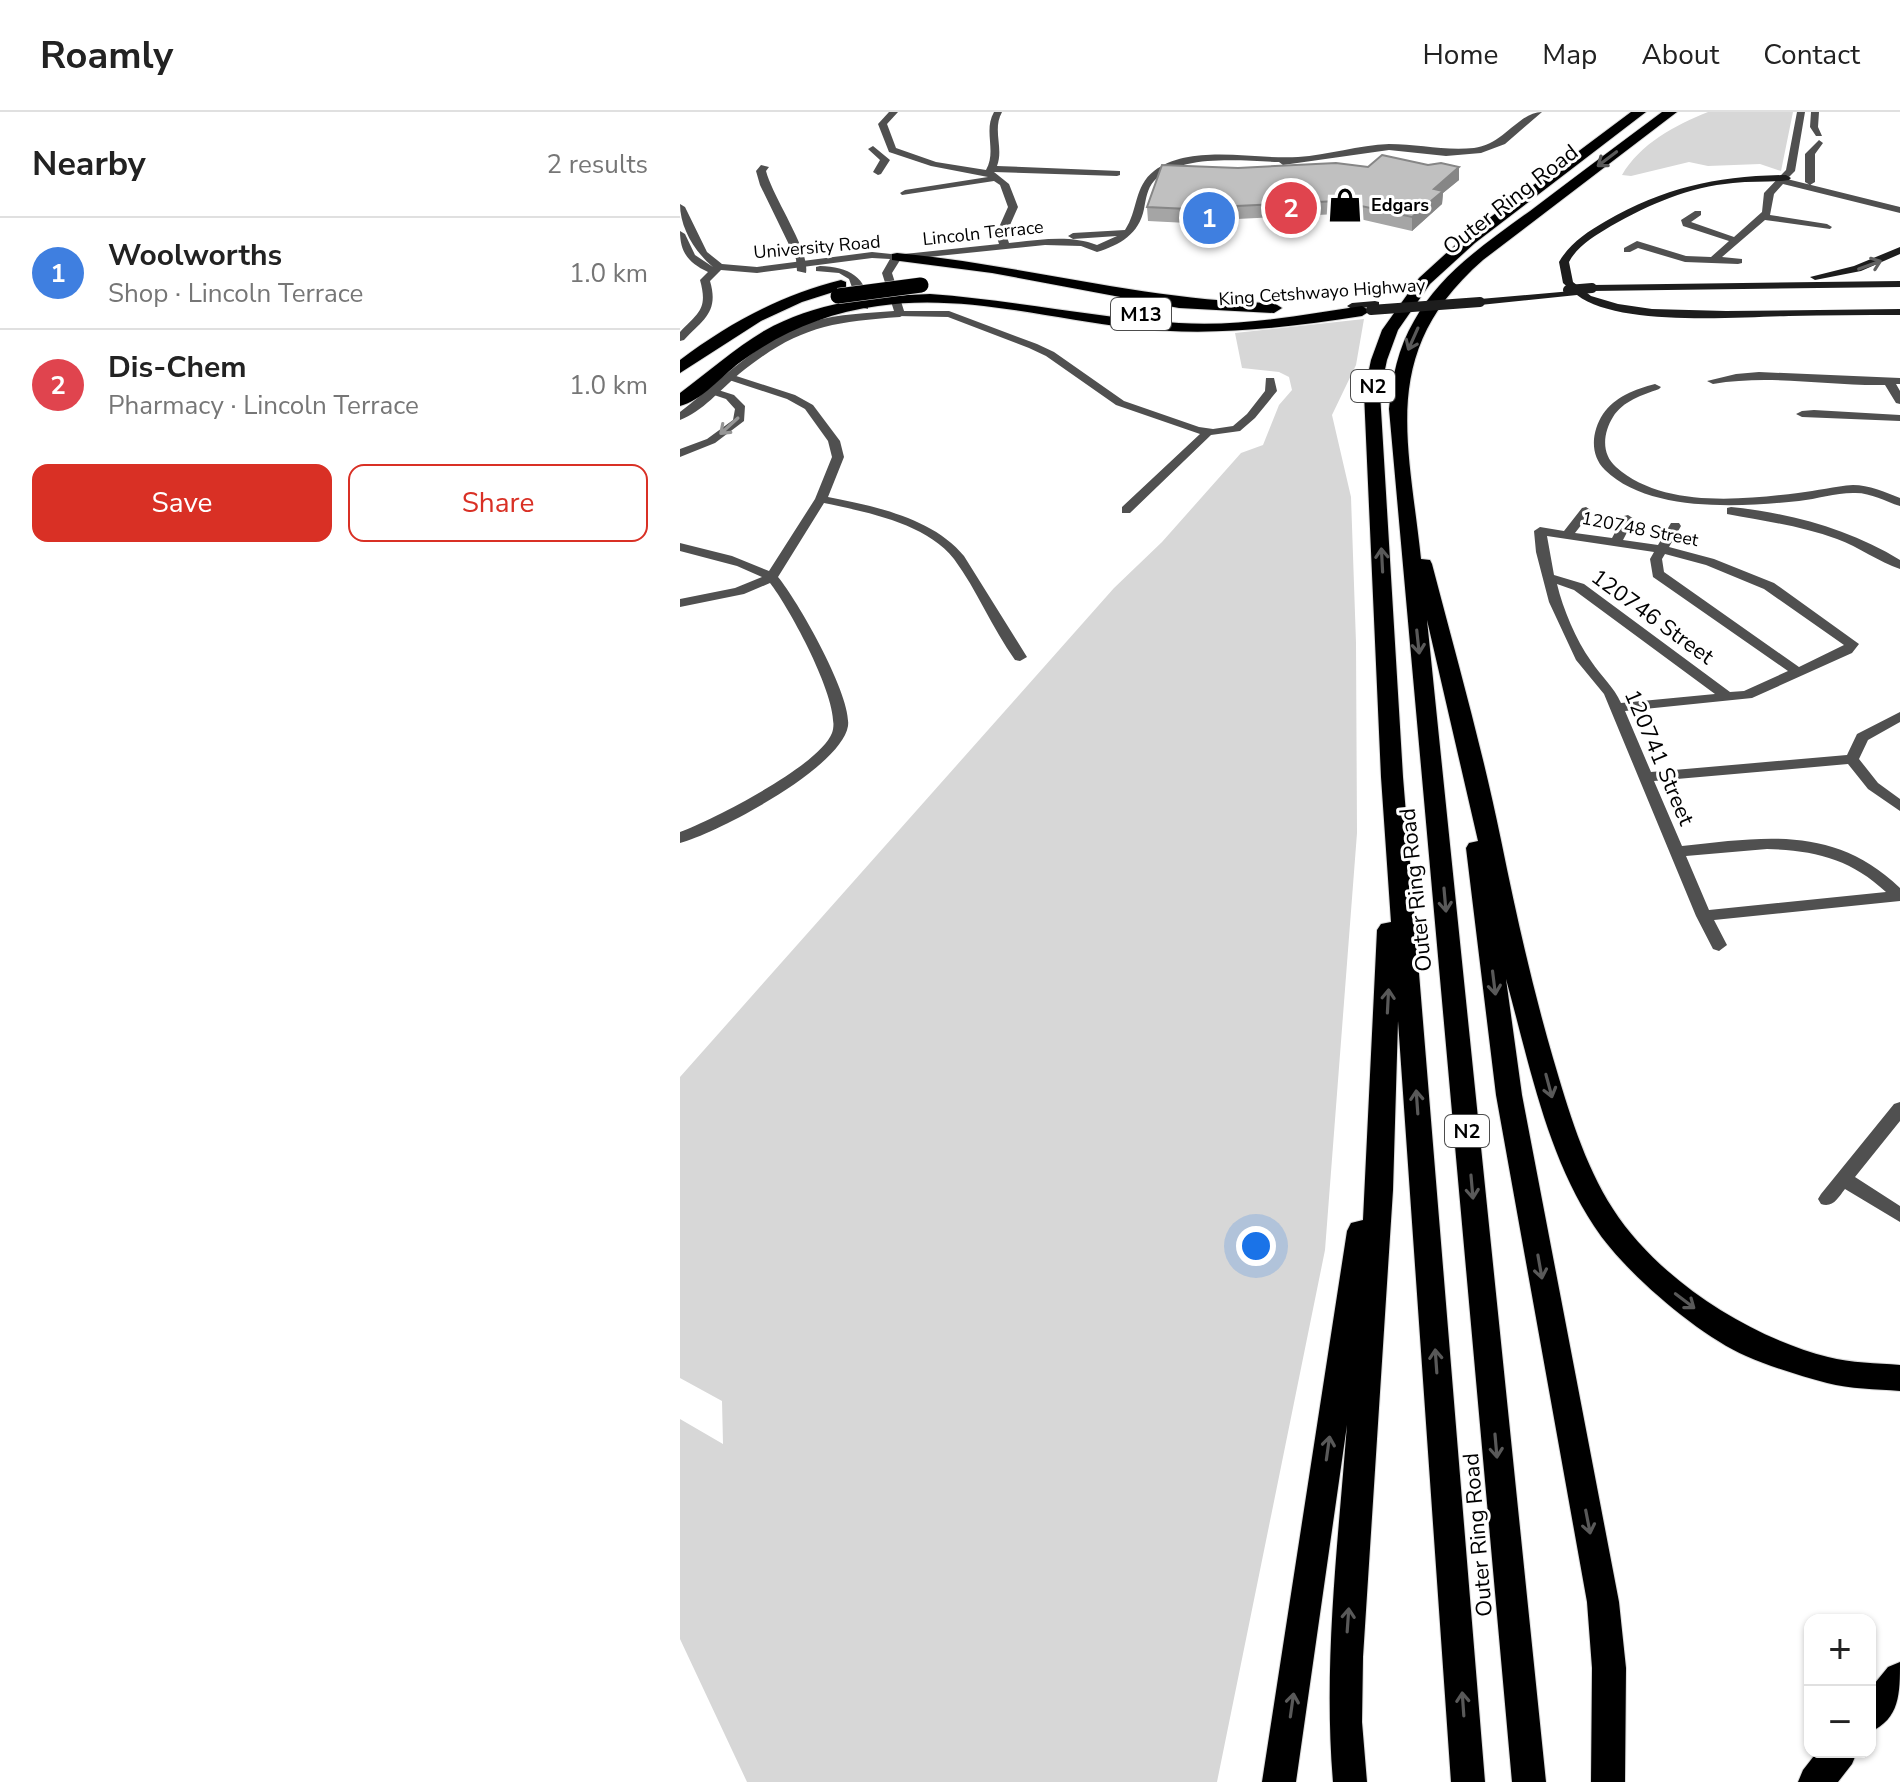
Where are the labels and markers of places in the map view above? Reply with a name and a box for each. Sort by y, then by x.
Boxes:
pin: 2 [1265,178,1317,238]
shop icon: Edgars [1326,186,1364,224]
pin: 1 [1183,188,1235,248]
place label: Edgars [1371,193,1429,217]

